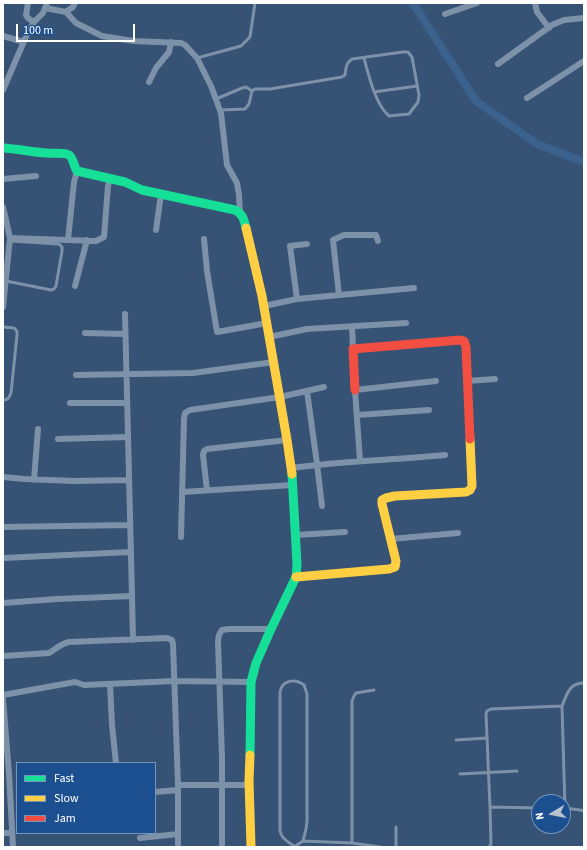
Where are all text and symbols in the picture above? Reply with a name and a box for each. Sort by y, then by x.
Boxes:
scale bar [18,16,137,42]
text: 100 m [23,22,53,39]
legend [16,762,156,834]
text: Fast [54,770,74,787]
text: Slow [54,790,79,807]
north arrow [531,794,571,834]
text: Jam [54,810,76,827]
text: N [532,811,548,821]

